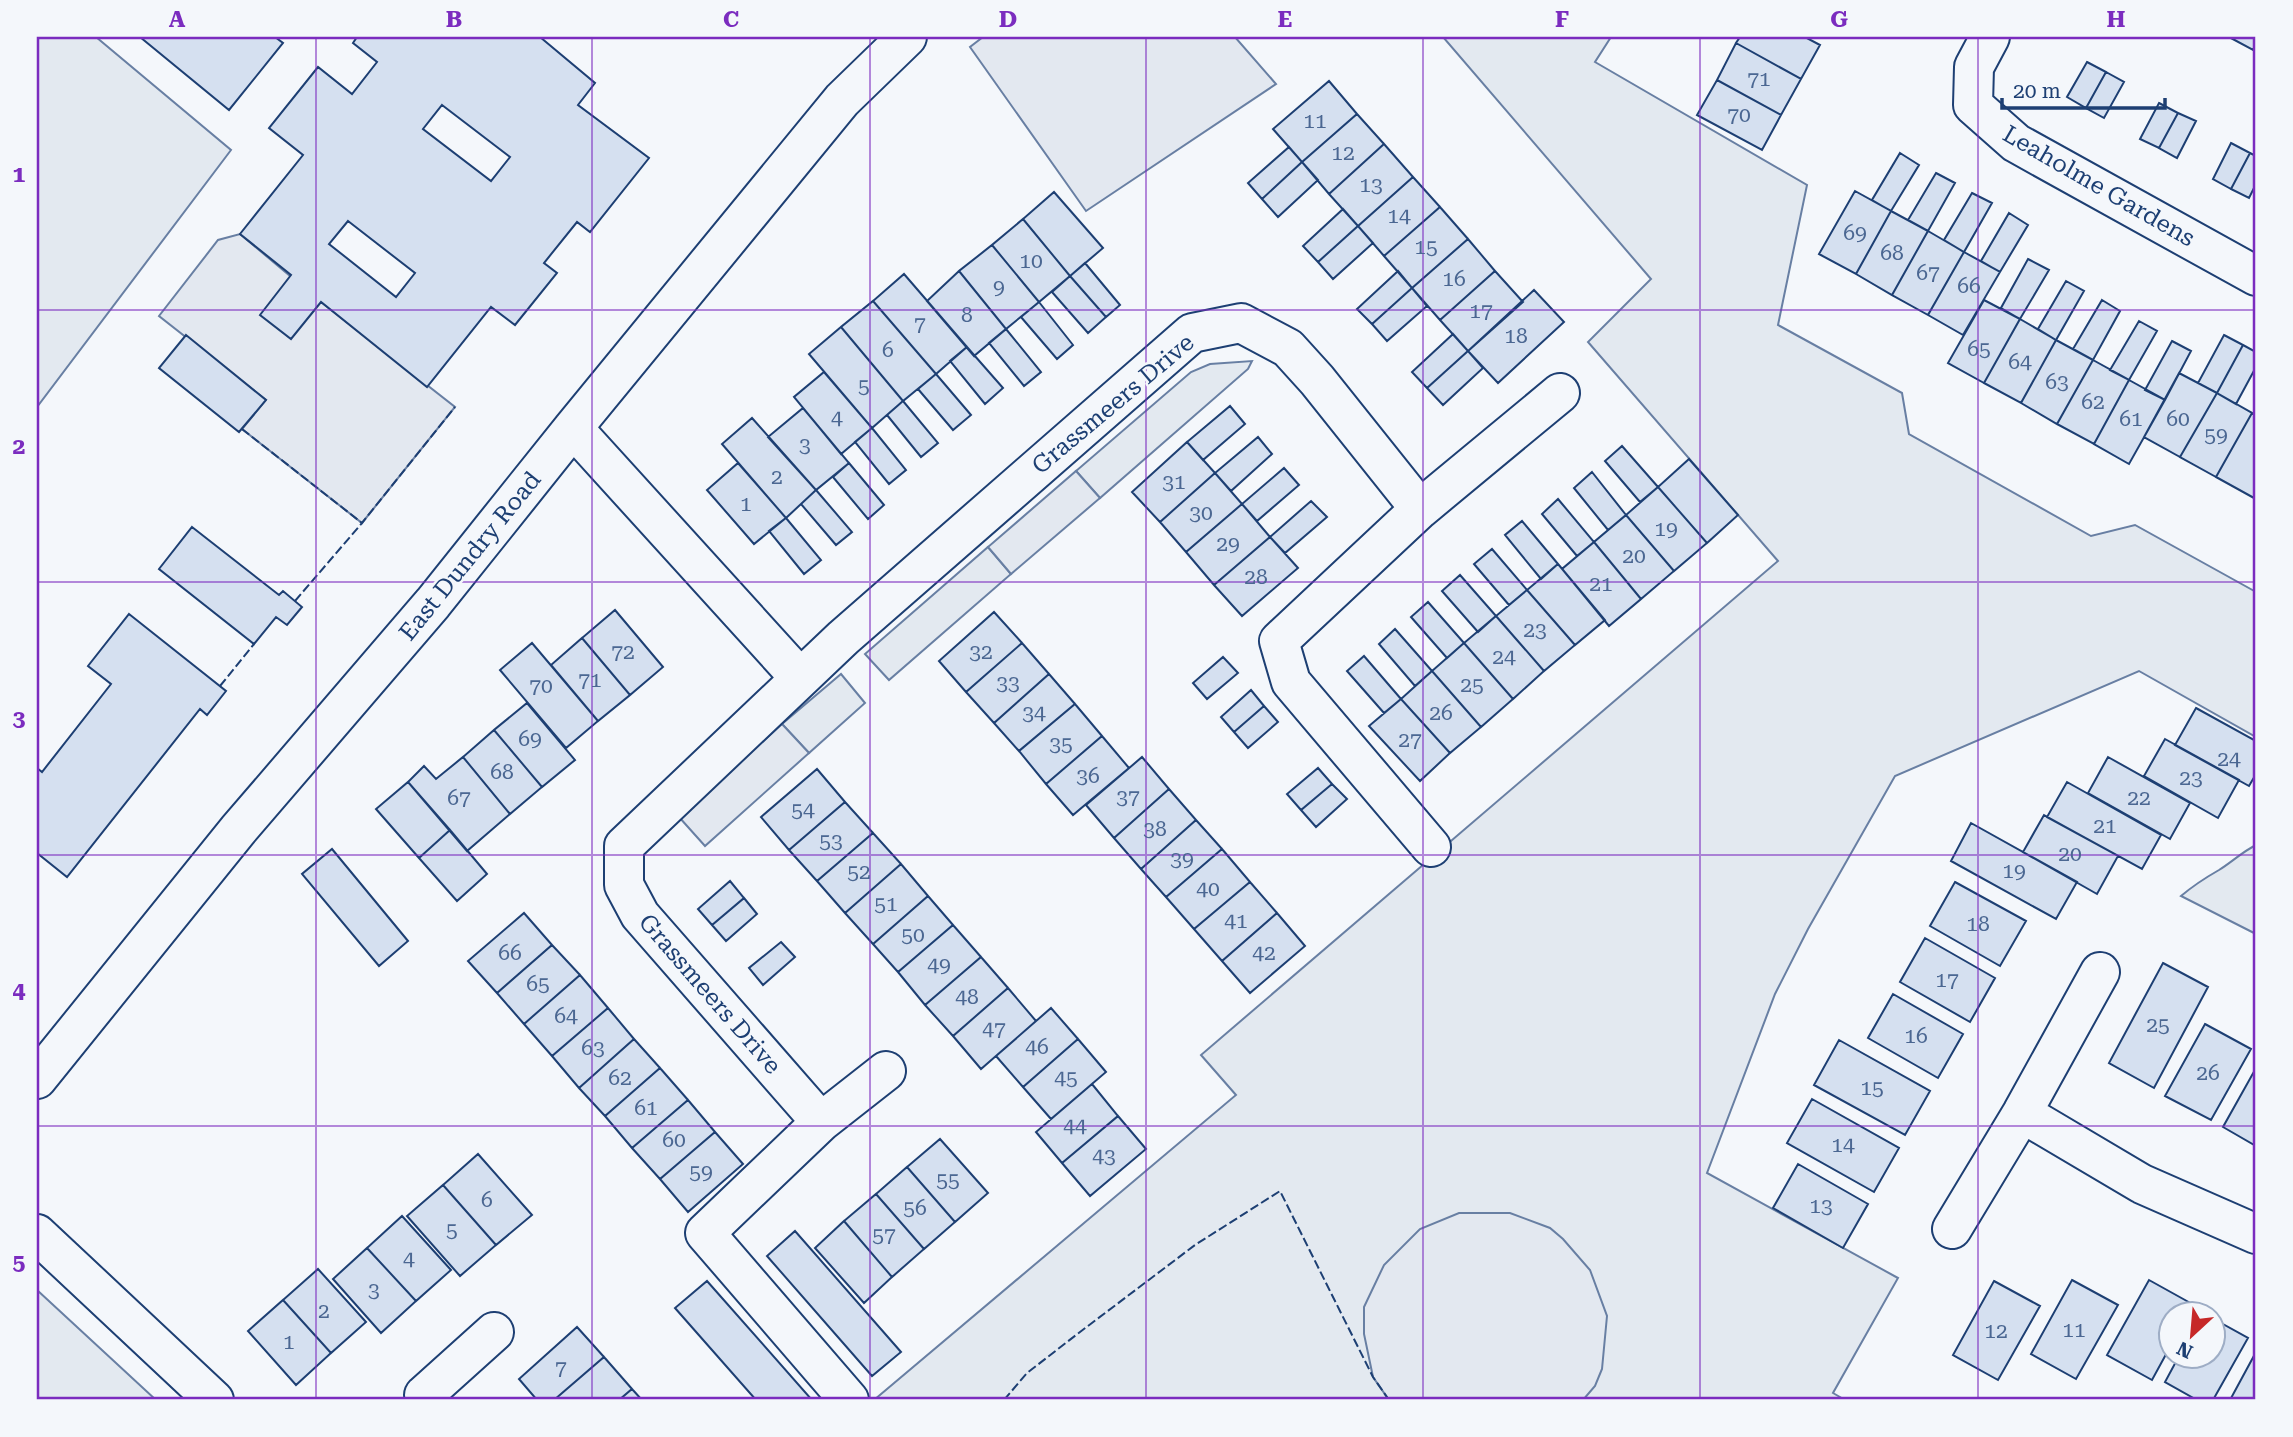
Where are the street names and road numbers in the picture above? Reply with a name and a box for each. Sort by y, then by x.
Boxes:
street label: Leaholme Gardens [1998,120,2200,252]
street label: Grassmeers Drive [1026,328,1200,480]
street label: East Dundry Road [393,466,547,646]
street label: Grassmeers Drive [633,908,787,1080]

